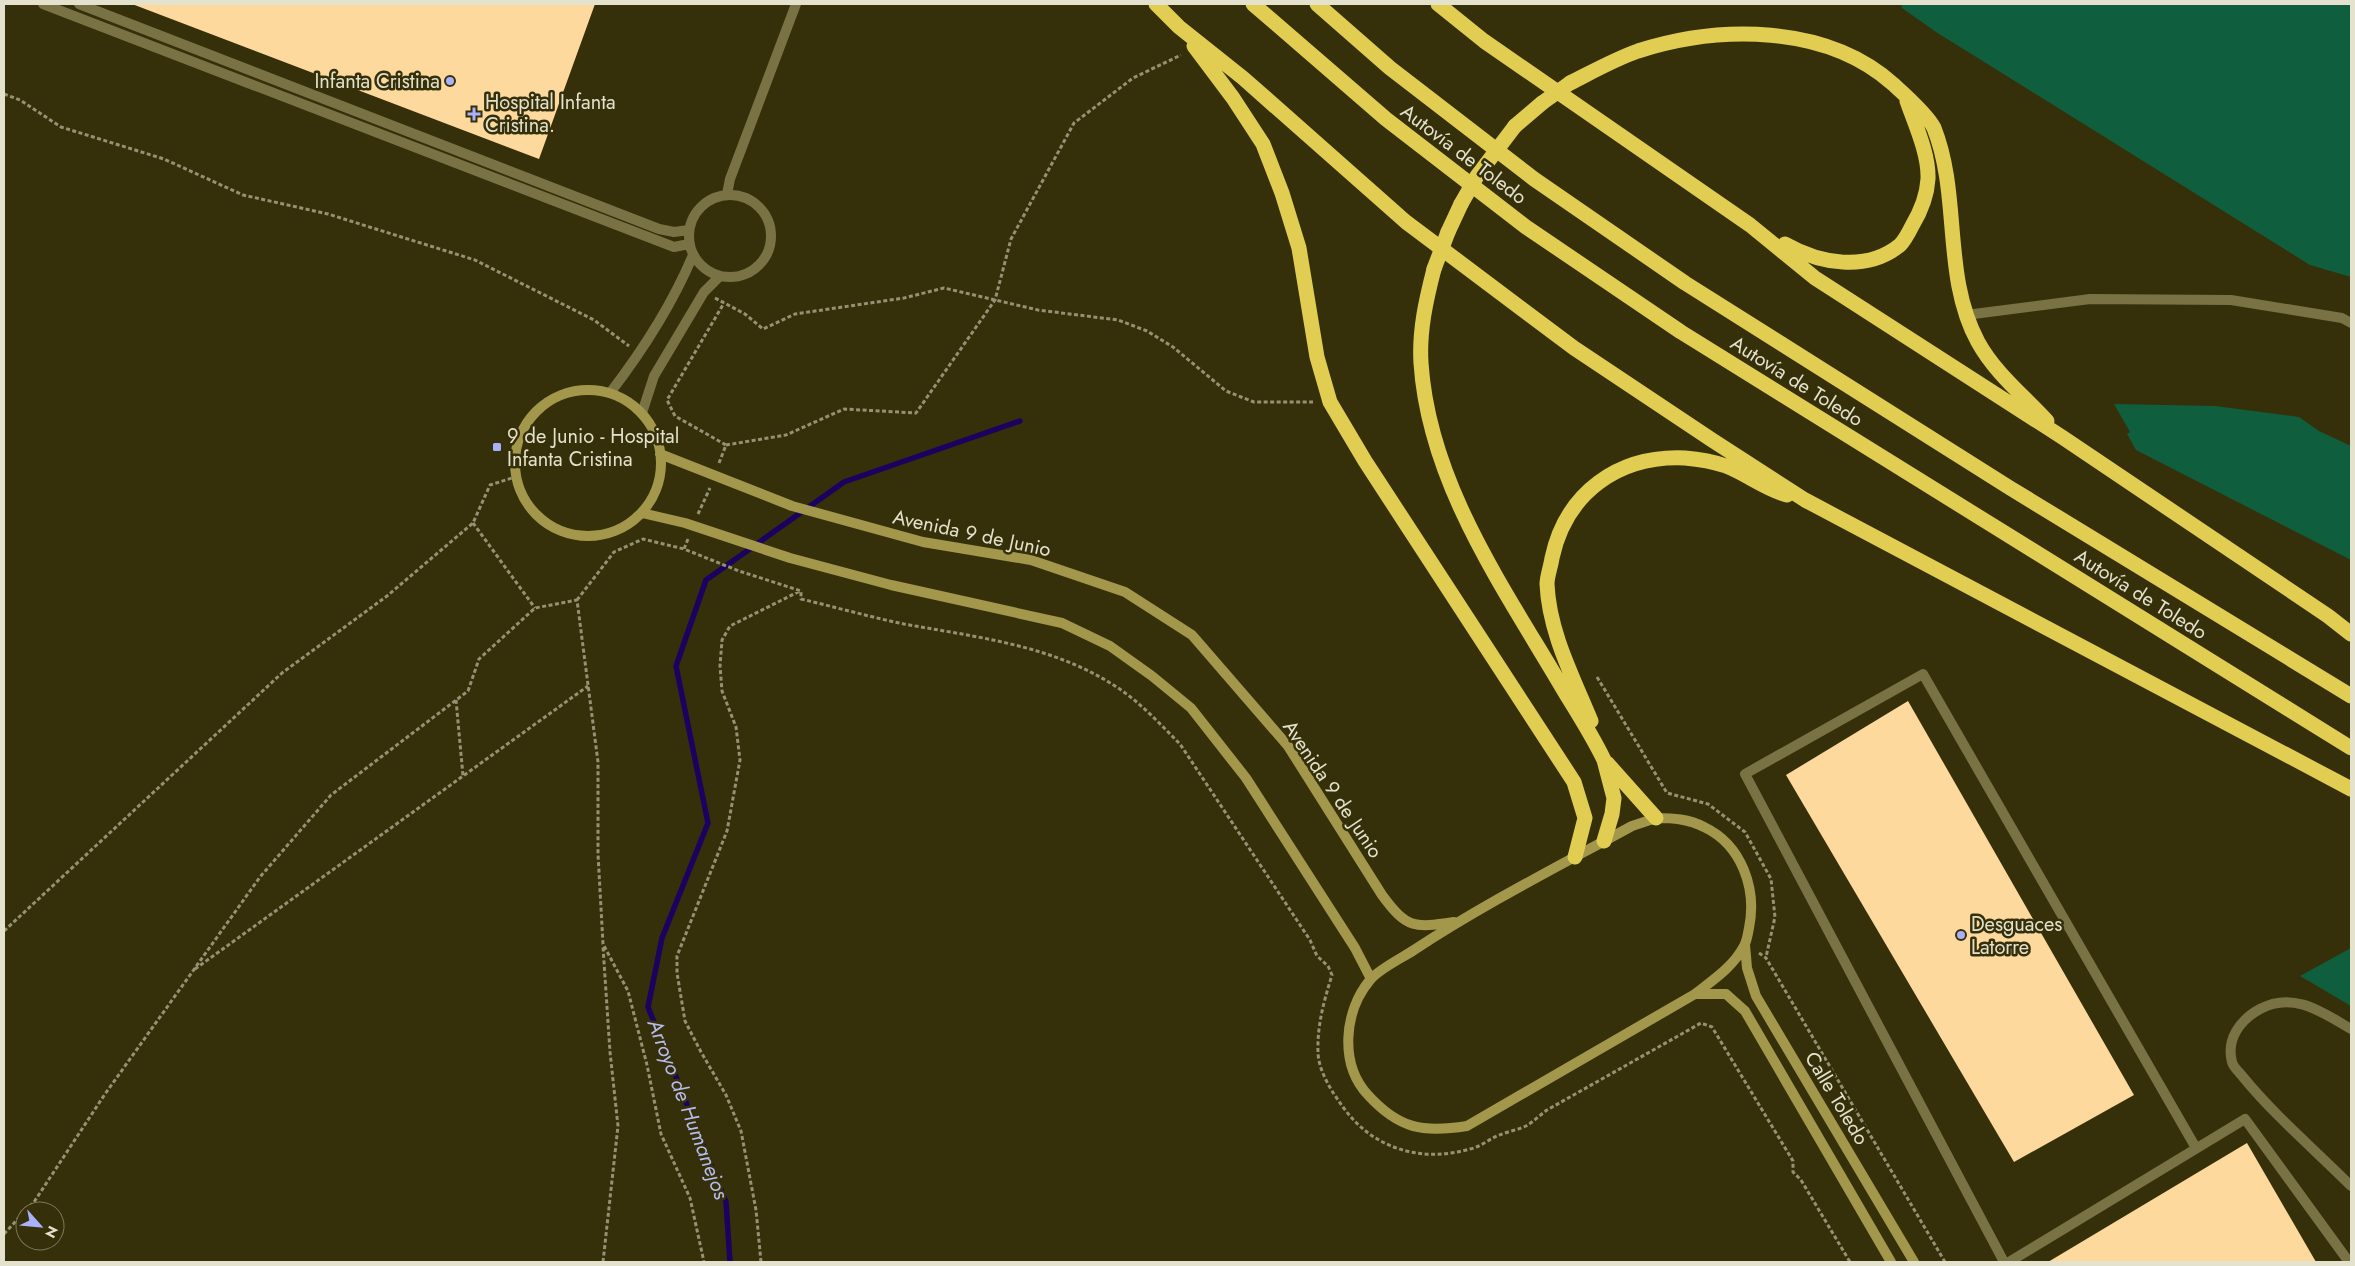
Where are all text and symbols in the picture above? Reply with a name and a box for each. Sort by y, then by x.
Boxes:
place label: Infanta Cristina [314,67,440,96]
marker: Infanta Cristina [444,75,456,87]
place label: Hospital Infanta Cristina. [485,88,616,140]
street label: Autovía de Toledo [1394,97,1533,212]
marker: Hospital Infanta Cristina. [467,107,481,121]
street label: Autovía de Toledo [1725,329,1869,434]
place label: 9 de Junio - Hospital Infanta Cristina [507,422,679,474]
marker: 9 de Junio - Hospital Infanta Cristina [491,441,503,453]
street label: Avenida 9 de Junio [890,503,1054,564]
street label: Autovía de Toledo [2069,542,2213,647]
street label: Avenida 9 de Junio [1276,714,1390,864]
place label: Desguaces Latorre [1971,910,2062,962]
marker: Desguaces Latorre [1955,929,1967,941]
water label: Arroyo de Humanejos [639,1014,736,1204]
street label: Calle Toledo [1797,1046,1876,1150]
north arrow [15,1201,65,1251]
text: N [40,1222,63,1241]

